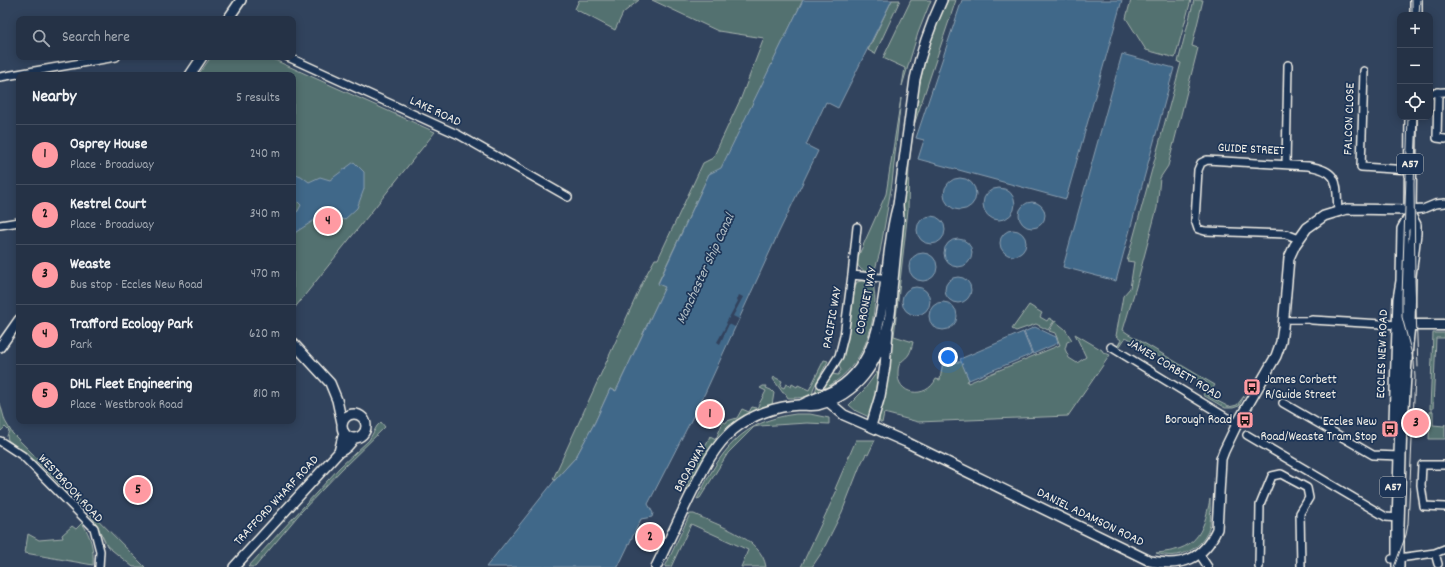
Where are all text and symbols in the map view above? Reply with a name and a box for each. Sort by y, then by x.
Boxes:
map controls [1397,12,1433,120]
button: + [1397,12,1433,48]
search box [16,16,296,60]
icon: search [30,27,52,49]
text: Search here [62,27,130,49]
button: − [1397,48,1433,84]
street label: FALCON CLOSE [1339,82,1361,155]
button: locate [1397,84,1433,120]
text: Nearby [32,86,76,110]
text: 5 results [236,89,280,108]
street label: LAKE ROAD [406,92,464,132]
text: Osprey House [70,134,147,156]
street label: GUIDE STREET [1217,139,1285,161]
text: 1 [44,145,46,164]
text: 240 m [250,145,280,164]
road number: A57 [1397,154,1423,174]
text: Place · Broadway [70,156,154,175]
text: Kestrel Court [70,194,146,216]
text: 2 [42,205,48,224]
text: 340 m [250,205,280,224]
pin: 4 [315,206,341,236]
water label: Manchester Ship Canal [672,209,741,327]
text: Place · Broadway [70,216,154,235]
text: Weaste [70,254,111,276]
text: 3 [42,265,48,284]
text: 470 m [251,265,280,284]
street label: CORONET WAY [851,265,883,336]
text: Bus stop · Eccles New Road [70,276,203,295]
street label: PACIFIC WAY [818,285,848,350]
street label: ECCLES NEW ROAD [1372,309,1394,399]
text: Trafford Ecology Park [70,314,193,336]
text: 4 [42,325,48,344]
text: 620 m [249,325,280,344]
street label: JAMES CORBETT ROAD [1123,334,1225,406]
text: Park [70,336,92,355]
your location [938,347,958,367]
place label: James Corbett R/Guide Street [1265,371,1337,405]
text: DHL Fleet Engineering [70,374,192,396]
bus stop icon: James Corbett R/Guide Street [1242,377,1262,397]
text: 5 [42,385,48,404]
text: 810 m [253,385,280,404]
text: Place · Westbrook Road [70,396,183,415]
pin: 1 [697,399,723,429]
pin: 3 [1403,408,1429,438]
bus stop icon: Borough Road [1235,410,1255,430]
place label: Borough Road [1165,411,1232,430]
place label: Eccles New Road/Weaste Tram Stop [1260,413,1377,447]
bus stop icon: Eccles New Road/Weaste Tram Stop [1380,419,1400,439]
street label: BROADWAY [670,439,713,496]
street label: WESTBROOK ROAD [33,450,107,528]
street label: TRAFFORD WHARF ROAD [230,451,324,550]
pin: 5 [125,475,151,505]
road number: A57 [1380,477,1406,497]
street label: DANIEL ADAMSON ROAD [1033,484,1147,552]
pin: 2 [637,522,663,552]

